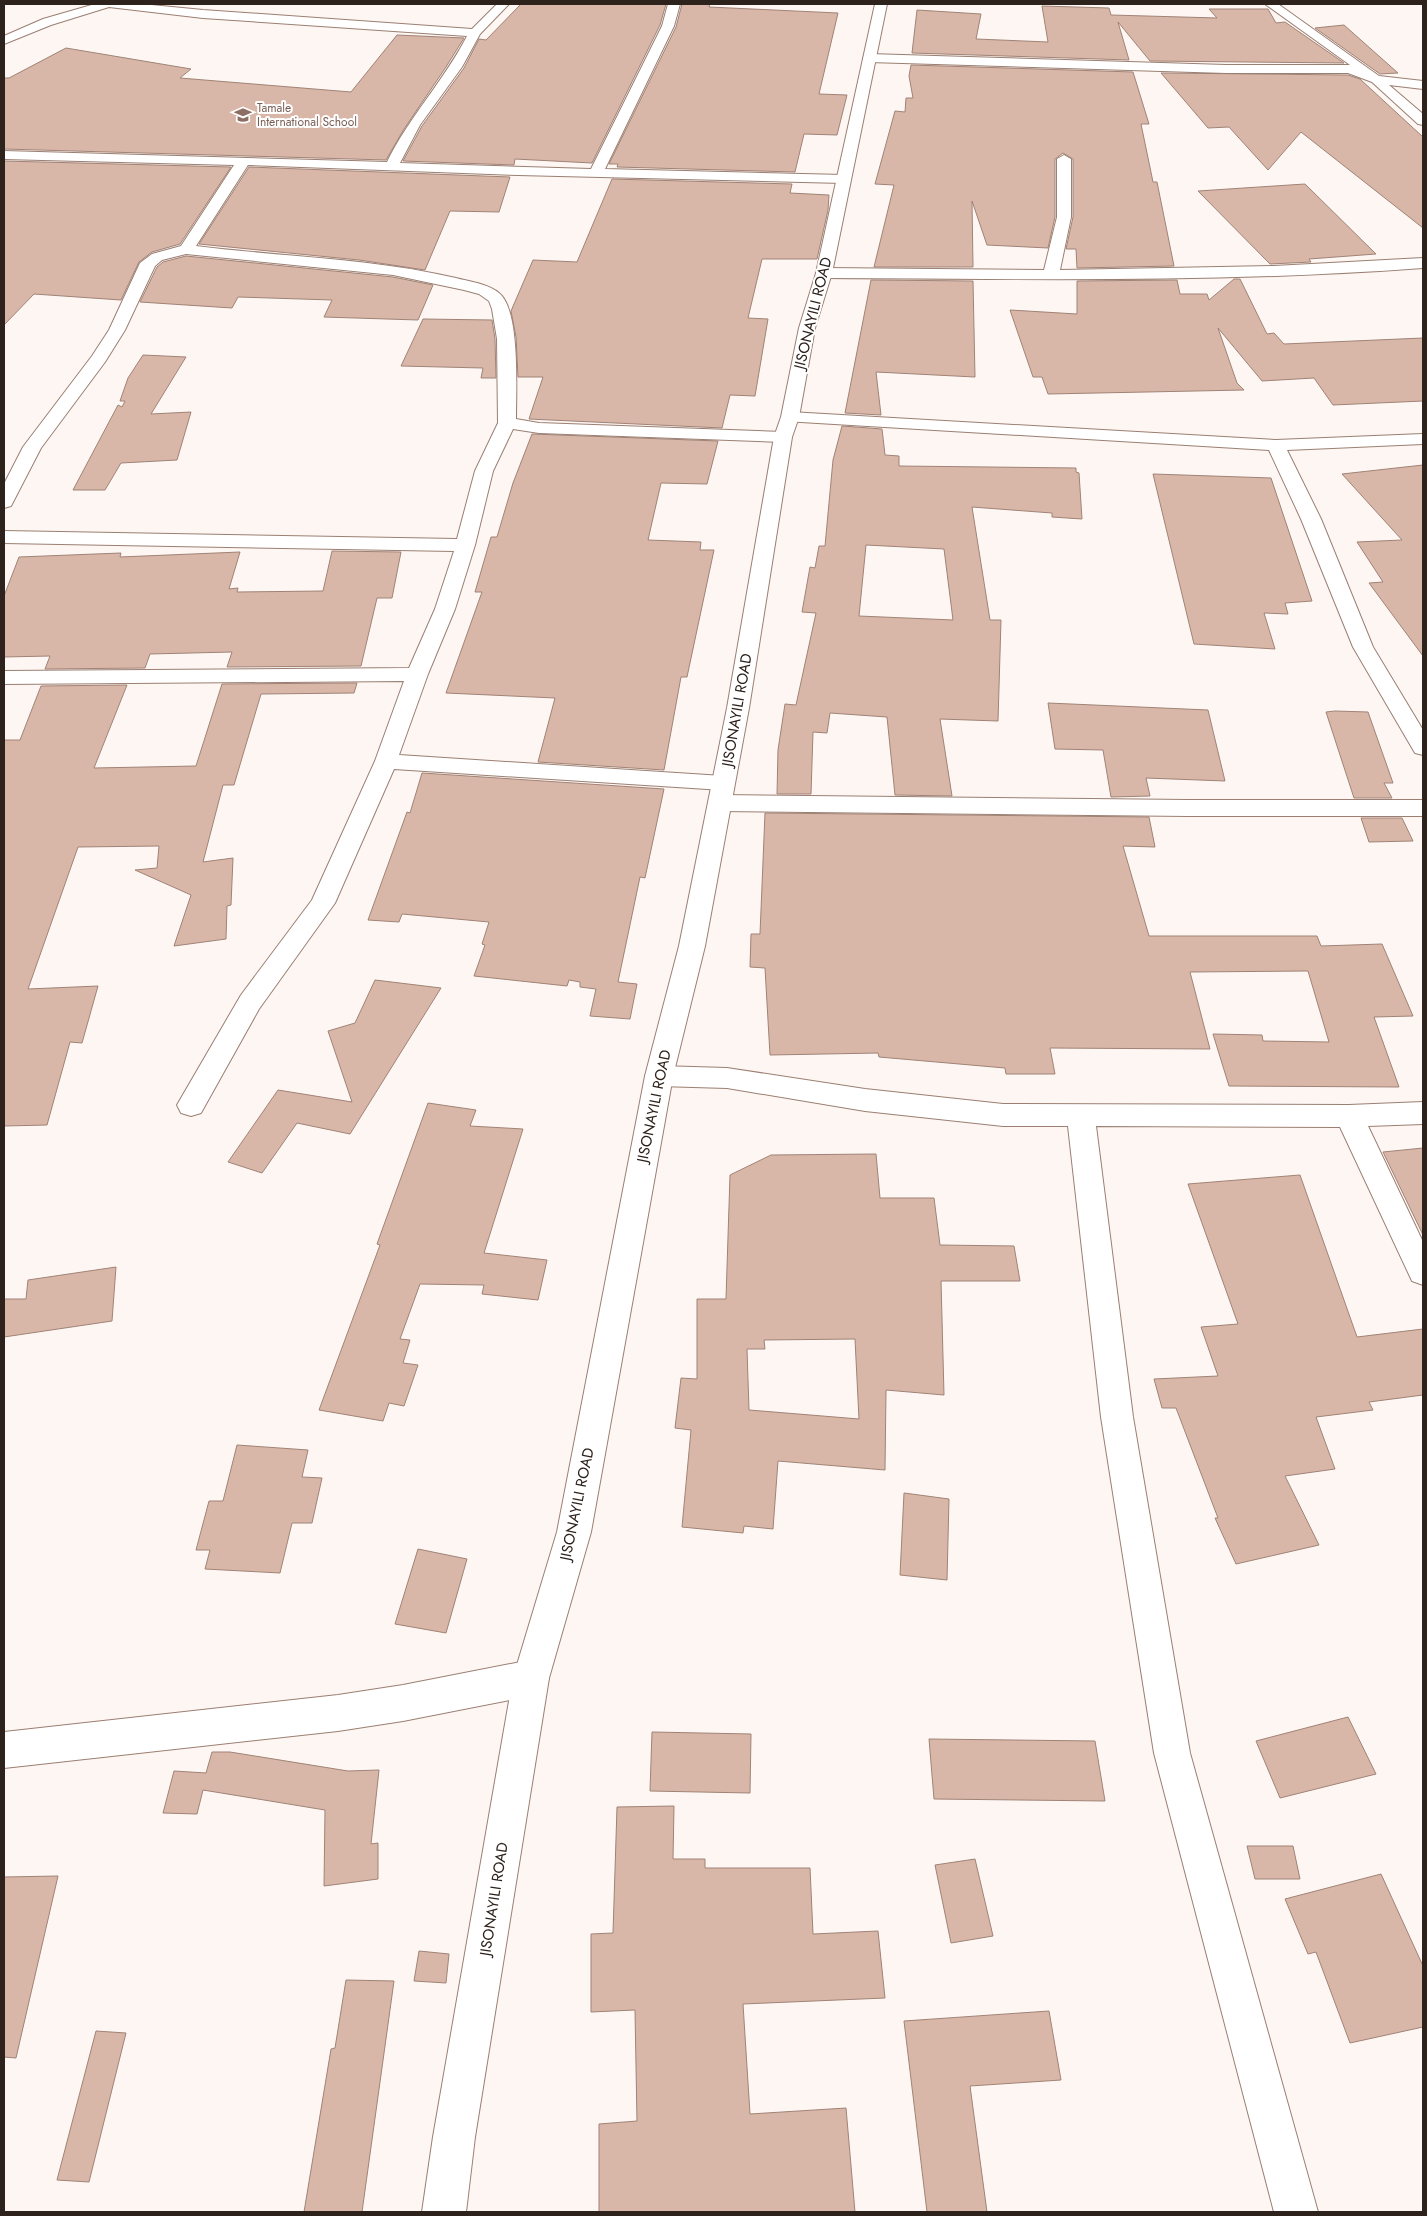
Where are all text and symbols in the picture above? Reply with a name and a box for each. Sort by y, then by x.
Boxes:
place label: Tamale International School [257,99,357,131]
school or university icon: Tamale International School [233,105,253,125]
street label: JISONAYILI ROAD [788,255,838,373]
street label: JISONAYILI ROAD [716,652,758,770]
street label: JISONAYILI ROAD [631,1048,677,1166]
street label: JISONAYILI ROAD [554,1446,600,1564]
street label: JISONAYILI ROAD [474,1841,514,1959]

